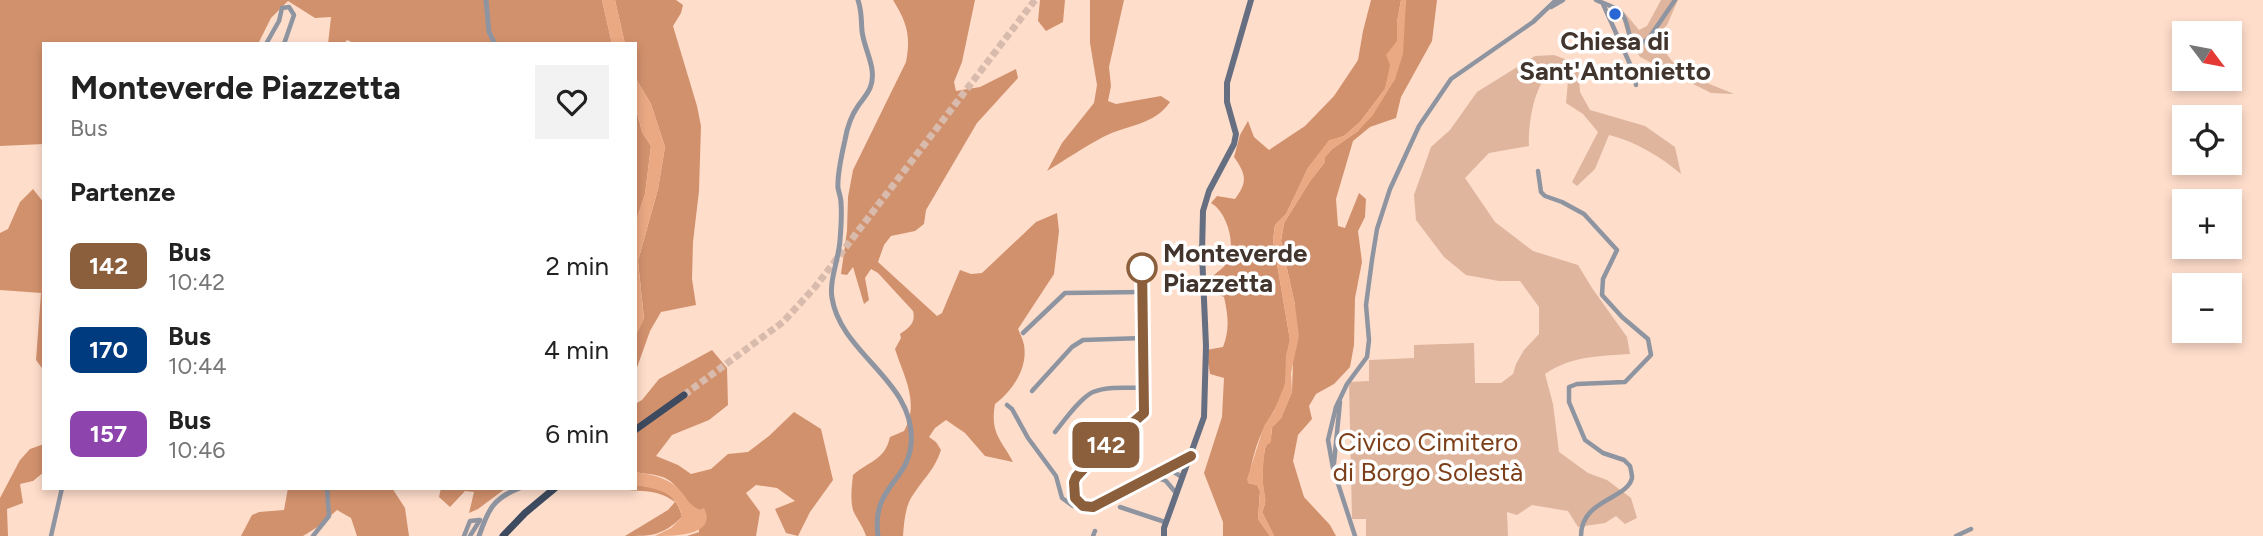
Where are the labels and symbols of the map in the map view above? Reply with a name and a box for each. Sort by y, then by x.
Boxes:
marker: Chiesa di Sant'Antonietto [1607,6,1623,22]
north arrow [2172,21,2242,91]
place label: Chiesa di Sant'Antonietto [1519,25,1711,87]
place label: Monteverde Piazzetta [1163,237,1307,299]
marker: Monteverde Piazzetta [1127,253,1157,283]
line badge: 142 [1066,422,1146,468]
park label: Civico Cimitero di Borgo Solestà [1333,426,1523,488]

